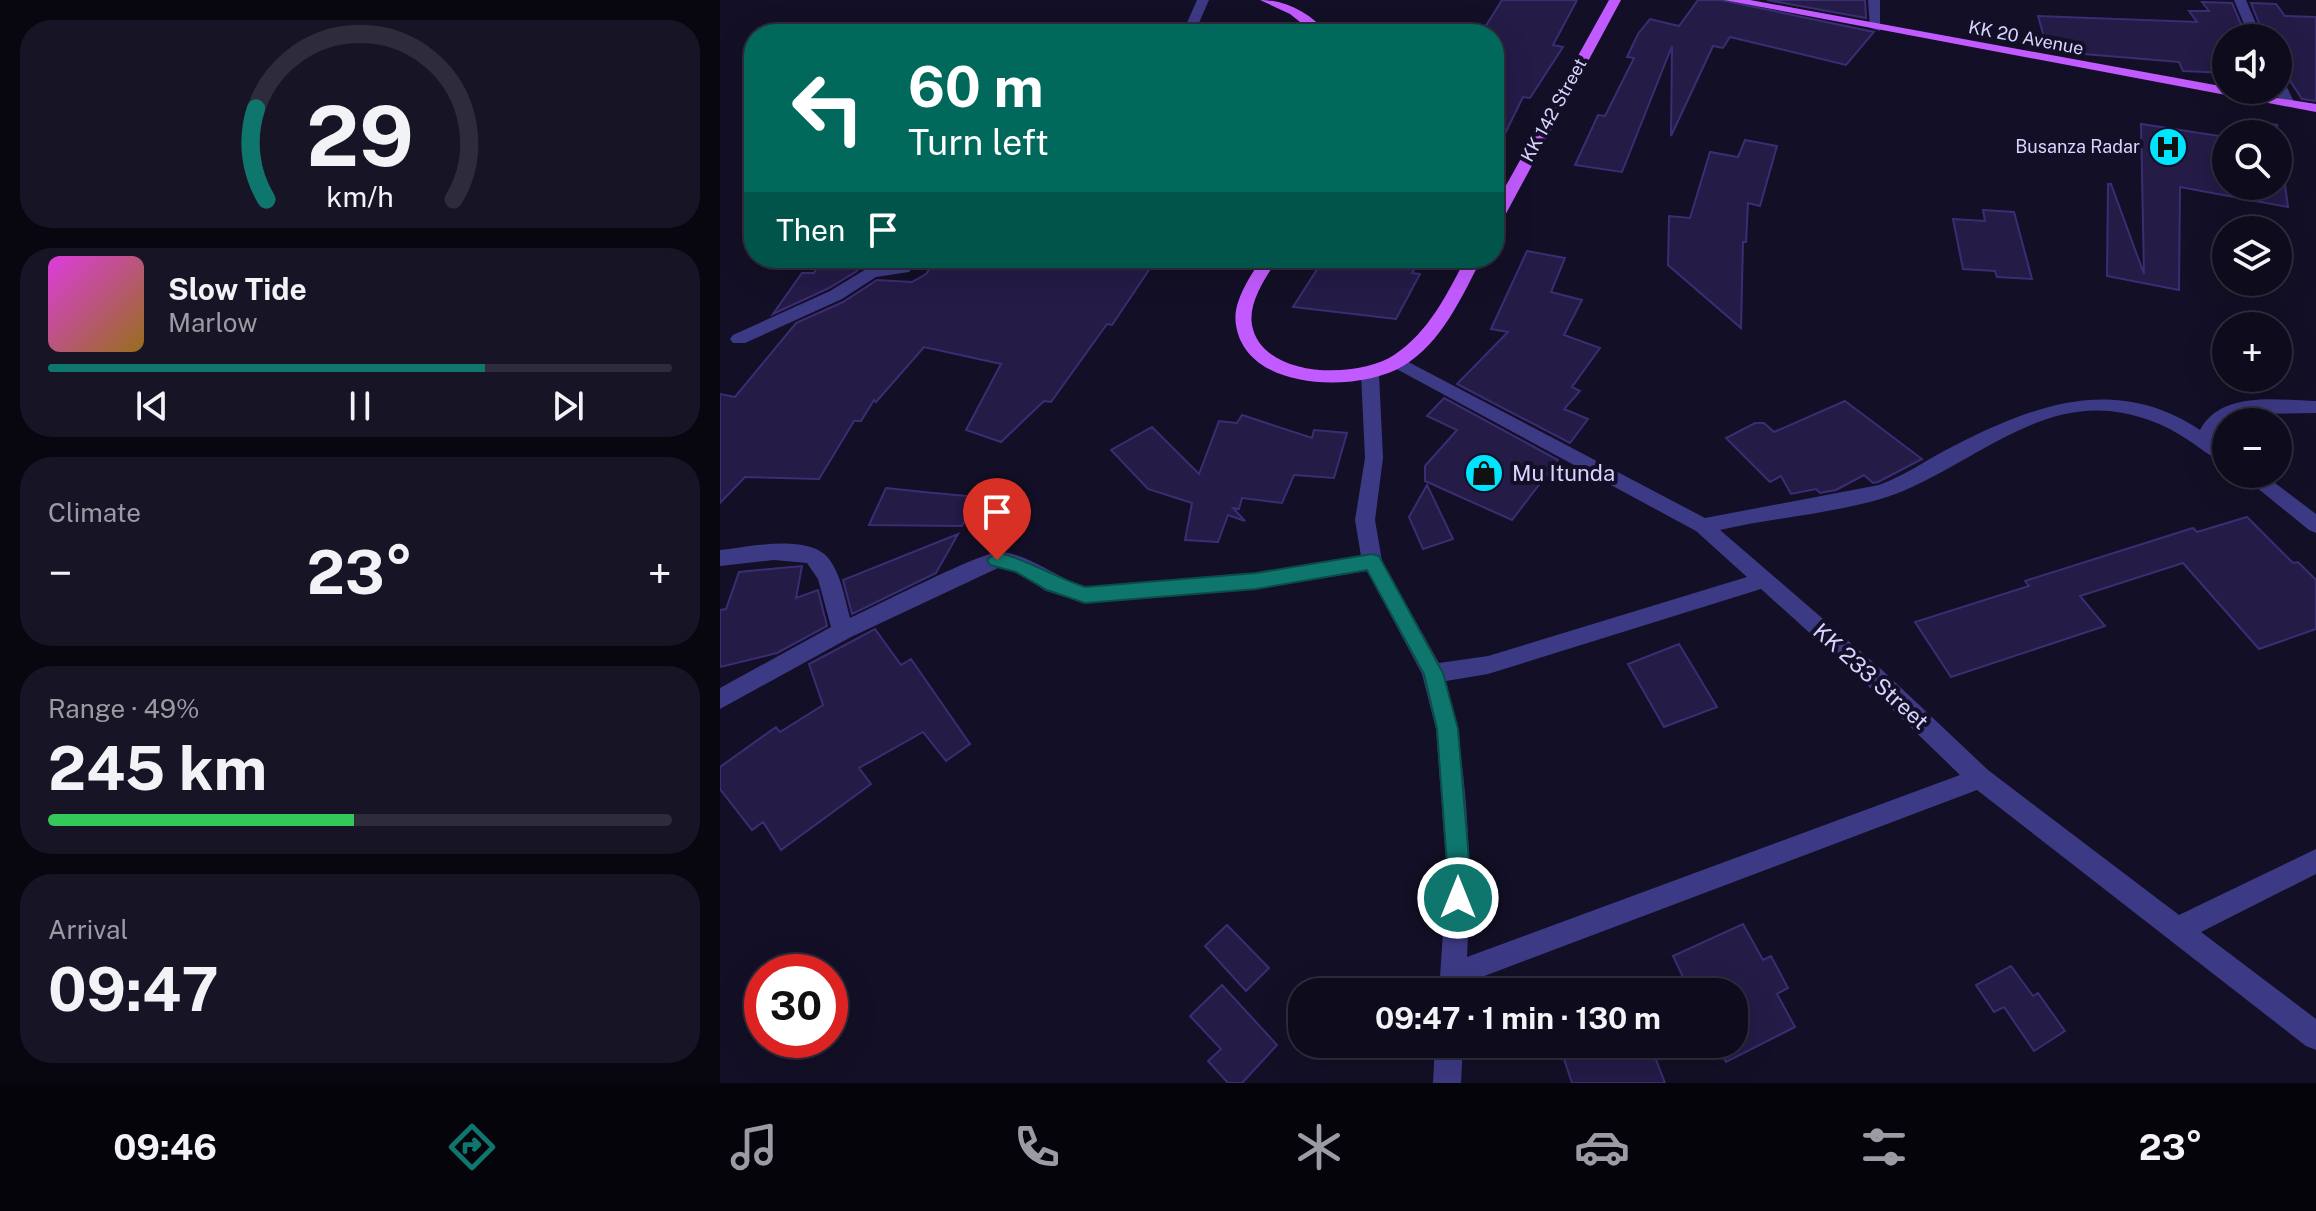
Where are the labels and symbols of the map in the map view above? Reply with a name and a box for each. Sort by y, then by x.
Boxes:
street label: KK 20 Avenue [1967,16,2085,59]
street label: KK 142 Street [1516,54,1591,165]
hospital icon: Busanza Radar [2147,126,2189,168]
place label: Busanza Radar [2015,136,2140,157]
shop icon: Mu Itunda [1463,452,1505,494]
place label: Mu Itunda [1512,460,1615,486]
pin [963,478,1031,560]
street label: KK 233 Street [1808,618,1934,734]
position arrow [1416,856,1500,940]
speed limit sign: 30 [744,954,848,1058]

